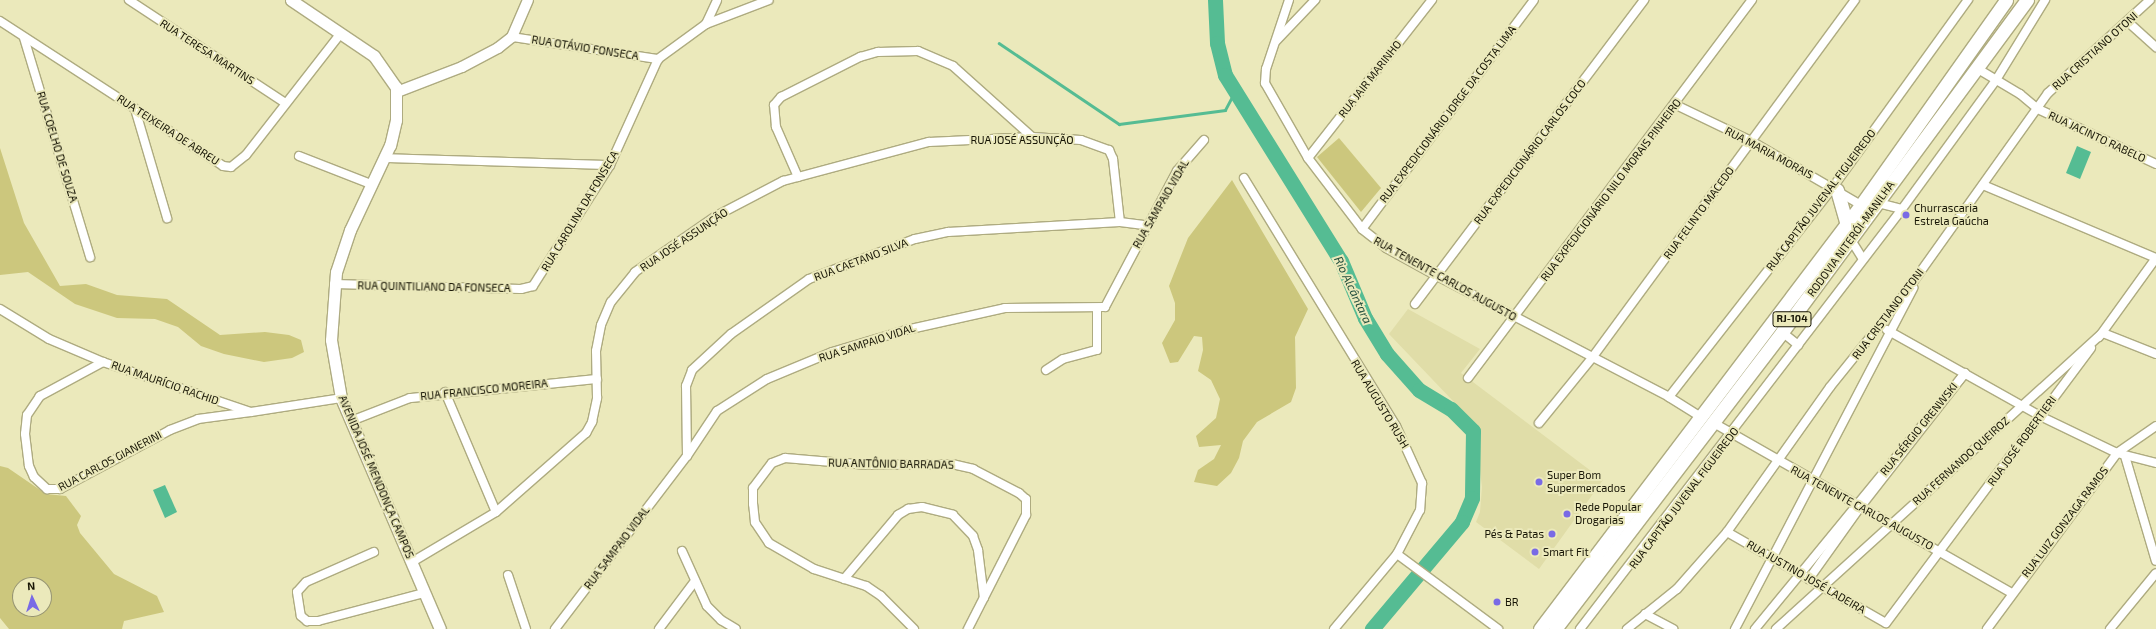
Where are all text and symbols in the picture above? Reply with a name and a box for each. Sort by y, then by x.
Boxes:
street label: RUA CRISTIANO OTONI [2049,9,2141,93]
street label: RUA TERESA MARTINS [157,16,257,88]
street label: RUA EXPEDICIONÁRIO JORGE DA COSTA LIMA [1377,22,1519,206]
street label: RUA OTÁVIO FONSECA [530,33,640,63]
street label: RUA JAIR MARINHO [1336,38,1404,120]
street label: RUA EXPEDICIONÁRIO CARLOS COCO [1471,77,1589,227]
street label: RUA COELHO DE SOUZA [34,90,80,204]
street label: RUA TEIXEIRA DE ABREU [114,92,222,168]
street label: RUA EXPEDICIONÁRIO NILO MORAIS PINHEIRO [1538,96,1684,284]
street label: RUA JACINTO RABELO [2046,109,2148,165]
street label: RUA MARIA MORAIS [1722,124,1816,182]
street label: RUA CAPITÃO JUVENAL FIGUEIREDO [1763,126,1879,274]
street label: RUA JOSÉ ASSUNÇÃO [970,133,1074,147]
street label: RUA CAROLINA DA FONSECA [539,148,621,274]
street label: RUA SAMPAIO VIDAL [1130,157,1192,251]
street label: RUA FELINTO MACEDO [1661,164,1737,262]
street label: RODOVIA NITERÓI-MANILHA [1805,179,1897,299]
place label: Churrascaria Estrela Gaúcha [1914,202,1989,228]
street label: RUA JOSÉ ASSUNÇÃO [637,205,731,275]
marker: Churrascaria Estrela Gaúcha [1901,210,1911,220]
street label: RUA TENENTE CARLOS AUGUSTO [1371,234,1519,324]
street label: RUA CAETANO SILVA [812,236,910,284]
water label: Rio Alcântara [1331,254,1375,326]
street label: RUA CRISTIANO OTONI [1849,266,1927,362]
street label: RUA QUINTILIANO DA FONSECA [357,279,511,295]
road number: RJ-104 [1772,311,1812,327]
street label: RUA SAMPAIO VIDAL [817,321,917,365]
street label: RUA AUGUSTO RUSH [1348,357,1412,451]
street label: RUA MAURÍCIO RACHID [109,358,221,408]
street label: RUA FRANCISCO MOREIRA [419,377,549,403]
street label: RUA SÉRGIO GRENWSKI [1877,380,1961,478]
street label: AVENIDA JOSÉ MENDONÇA CAMPOS [335,393,417,561]
street label: RUA JOSÉ ROBERTIERI [1985,393,2059,489]
street label: RUA FERNANDO QUEIROZ [1910,414,2012,508]
street label: RUA CAPITÃO JUVENAL FIGUEIREDO [1626,424,1742,572]
street label: RUA CARLOS GIANERINI [56,428,164,494]
street label: RUA ANTÔNIO BARRADAS [828,456,954,472]
street label: RUA TENENTE CARLOS AUGUSTO [1788,463,1936,553]
street label: RUA LUIZ GONZAGA RAMOS [2019,464,2111,580]
place label: Super Bom Supermercados [1547,469,1626,495]
marker: Super Bom Supermercados [1534,477,1544,487]
place label: Rede Popular Drogarias [1575,501,1641,527]
street label: RUA SAMPAIO VIDAL [581,504,653,592]
marker: Rede Popular Drogarias [1562,509,1572,519]
place label: Pés & Patas [1484,527,1544,541]
marker: Pés & Patas [1547,529,1557,539]
street label: RUA JUSTINO JOSÉ LADEIRA [1744,537,1868,617]
place label: Smart Fit [1543,545,1589,559]
marker: Smart Fit [1530,547,1540,557]
north arrow [12,577,52,617]
text: N [27,579,36,592]
place label: BR [1505,595,1519,609]
marker: BR [1492,597,1502,607]

